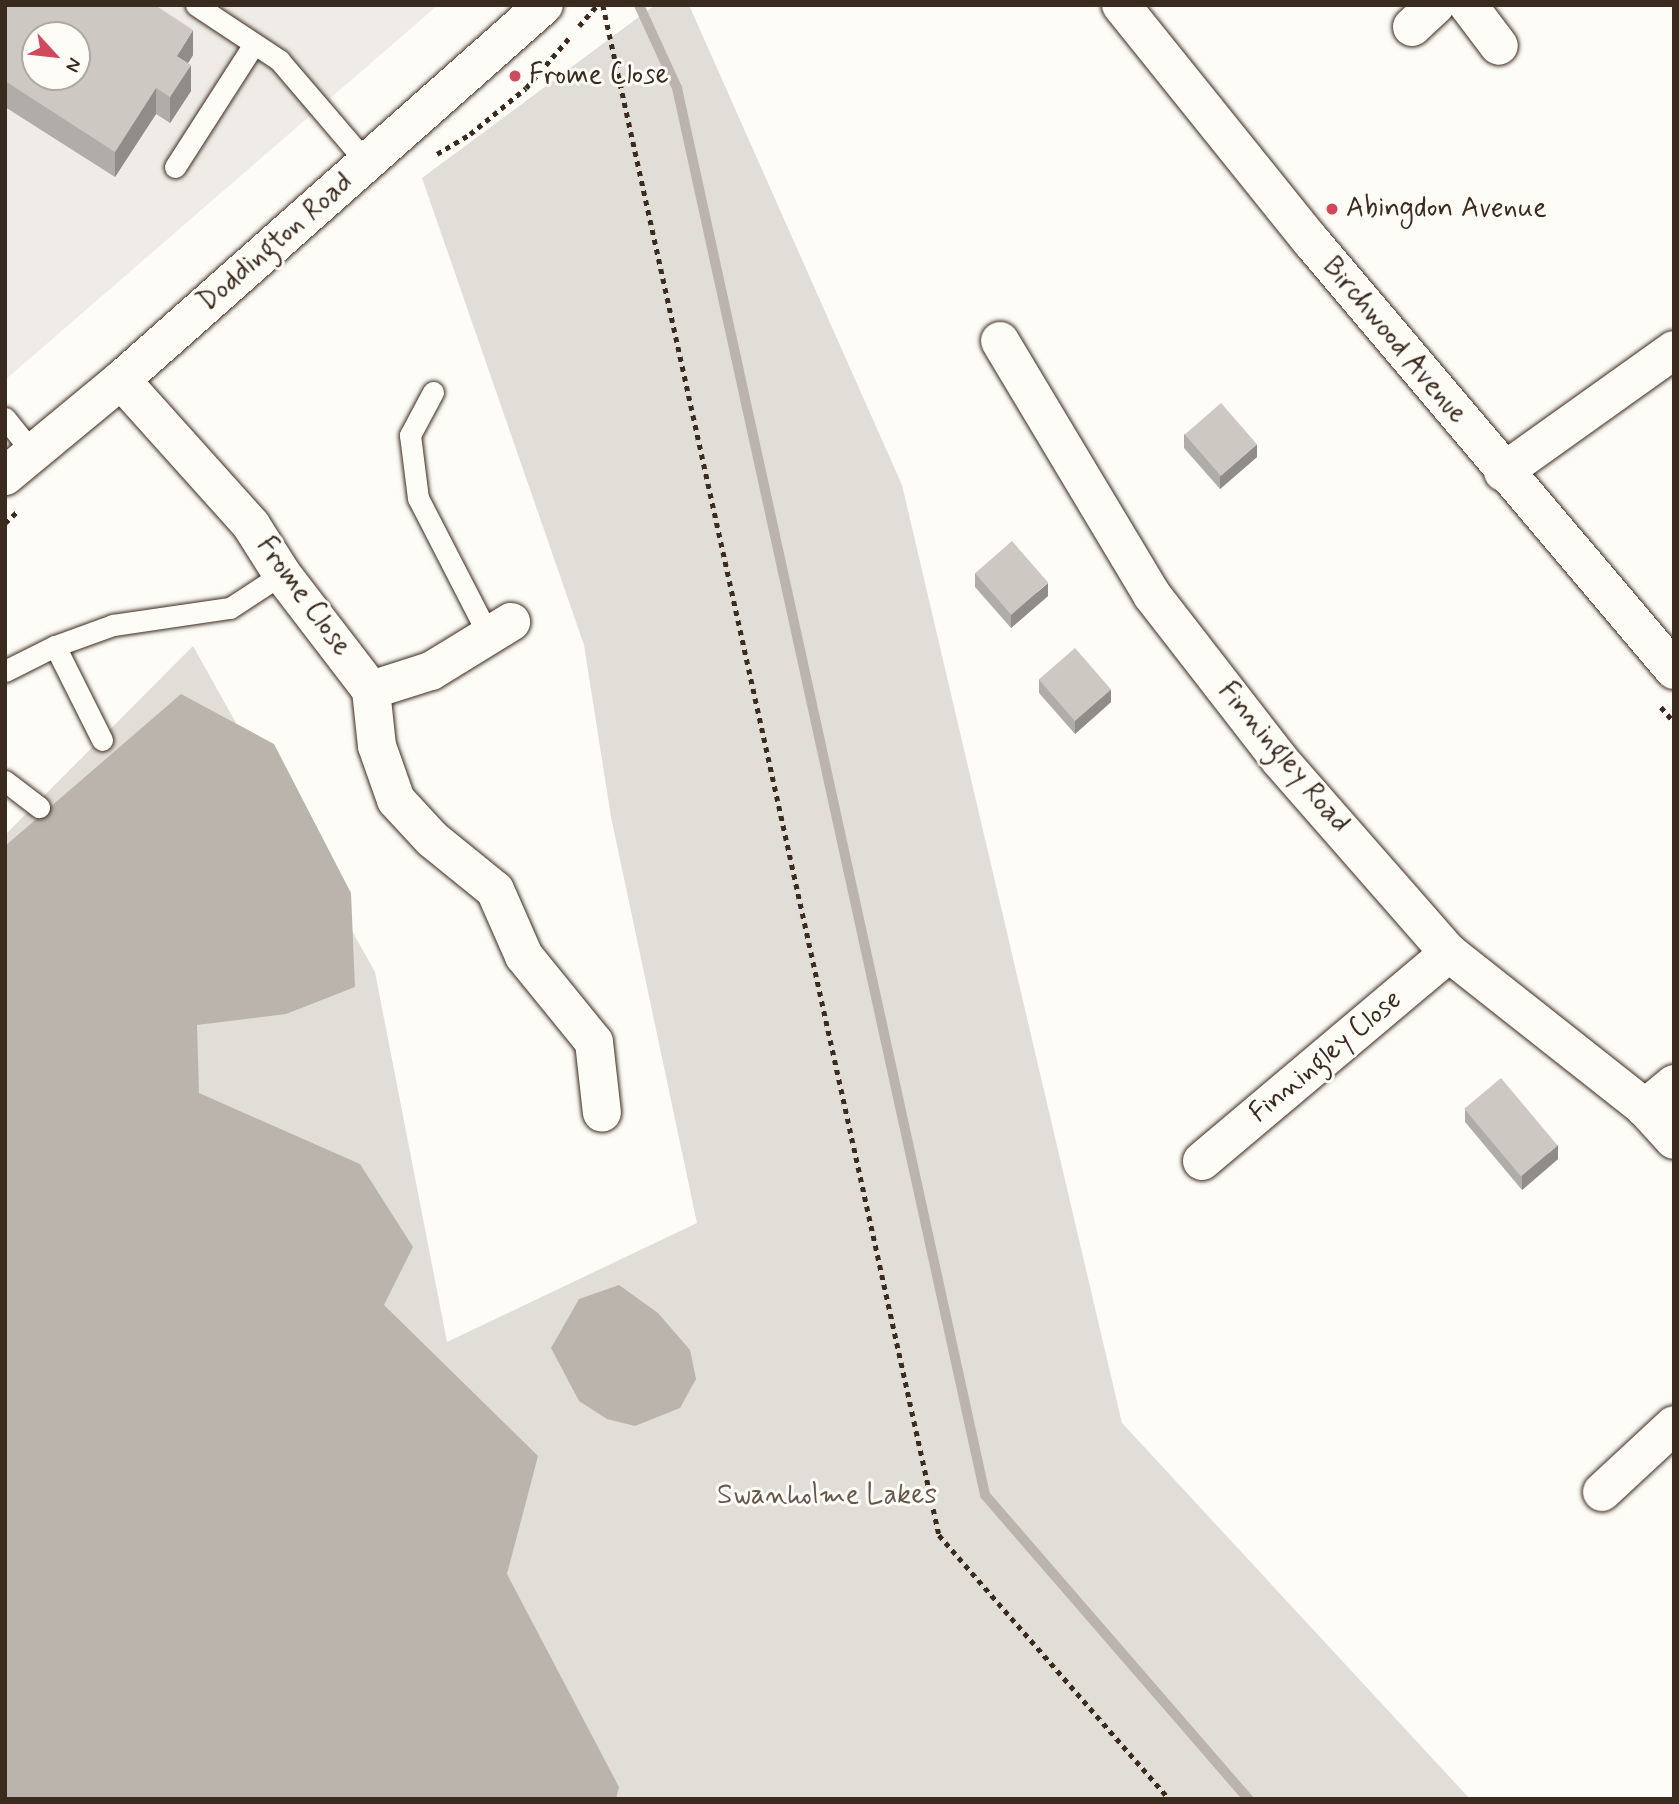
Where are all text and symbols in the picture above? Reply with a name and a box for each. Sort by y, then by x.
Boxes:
north arrow [21,21,91,91]
text: N [59,54,87,76]
place label: Frome Close [529,59,672,93]
marker: Frome Close [507,68,523,84]
street label: Doddington Road [192,167,360,319]
place label: Abingdon Avenue [1346,192,1549,226]
marker: Abingdon Avenue [1324,201,1340,217]
street label: Birchwood Avenue [1312,248,1476,434]
street label: Frome Close [247,529,359,665]
street label: Finningley Road [1210,675,1356,841]
street label: Finningley Close [1241,982,1411,1132]
park label: Swanholme Lakes [717,1479,937,1513]

